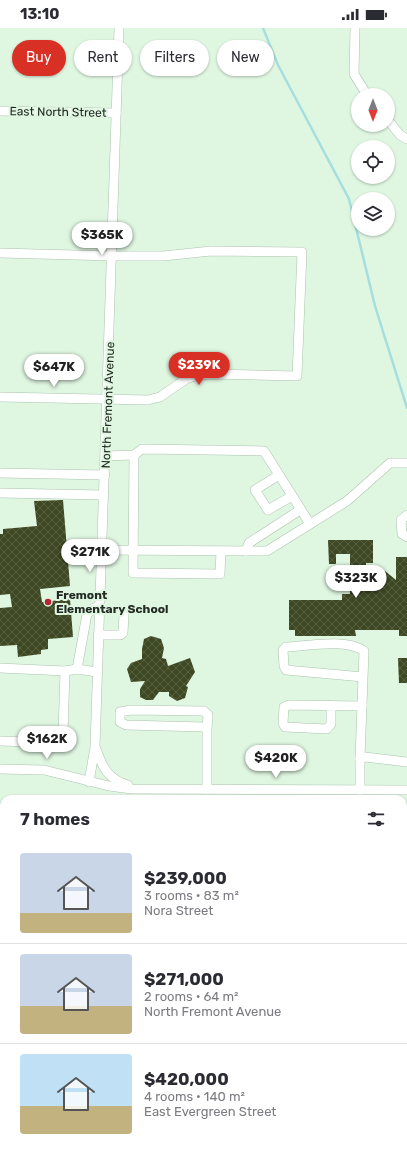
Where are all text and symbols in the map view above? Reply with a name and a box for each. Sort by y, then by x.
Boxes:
text: 13:10 [20,5,59,23]
chip: Buy [12,40,66,76]
chip: Rent [74,40,132,76]
chip: Filters [140,40,209,76]
chip: New [217,40,274,76]
north arrow [351,88,395,132]
map controls [351,88,395,236]
street label: East North Street [9,104,107,120]
button: locate [351,140,395,184]
button: layers [351,192,395,236]
pin: $365K [74,222,130,256]
text: $365K [81,227,123,242]
street label: North Fremont Avenue [99,341,117,469]
pin: $239K [171,352,227,386]
pin: $647K [26,354,82,388]
text: $239K [178,357,220,372]
text: $647K [33,359,75,374]
pin: $271K [62,539,118,573]
text: $271K [70,544,110,559]
pin: $323K [328,565,384,599]
text: $323K [335,570,377,585]
place label: Fremont Elementary School [56,588,168,616]
marker: Fremont Elementary School [43,597,53,607]
pin: $162K [19,726,75,760]
text: $162K [27,731,67,746]
pin: $420K [248,745,304,779]
text: $420K [254,750,298,765]
icon: filters [365,808,387,830]
text: 7 homes [20,809,90,829]
text: $239,000 [144,868,227,888]
icon: home [52,869,100,917]
text: 3 rooms · 83 m² [144,888,239,903]
text: Nora Street [144,903,213,918]
text: $271,000 [144,969,224,989]
icon: home [52,970,100,1018]
text: 2 rooms · 64 m² [144,989,239,1004]
text: North Fremont Avenue [144,1004,281,1019]
text: $420,000 [144,1069,229,1089]
icon: home [52,1070,100,1118]
text: 4 rooms · 140 m² [144,1089,245,1104]
text: East Evergreen Street [144,1104,276,1119]

